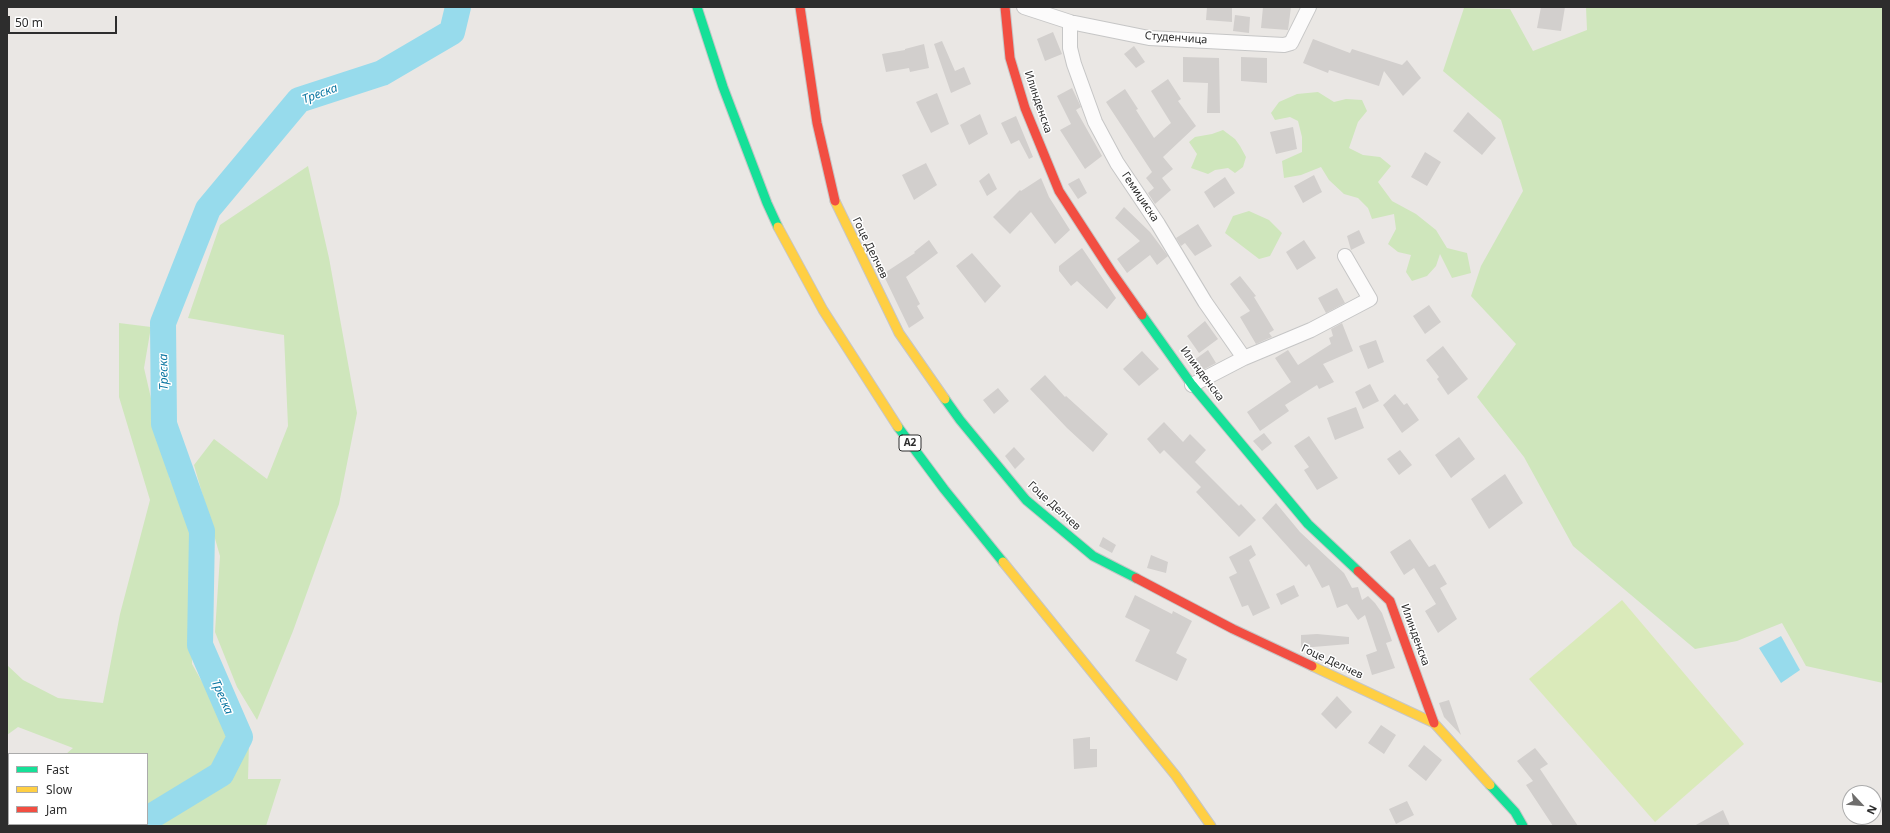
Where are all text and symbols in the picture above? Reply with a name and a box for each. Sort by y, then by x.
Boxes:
scale bar [10,8,119,34]
text: 50 m [15,14,43,31]
street label: Студенчица [1144,29,1208,47]
street label: Илинденска [1021,69,1055,135]
water label: Треска [300,81,340,107]
street label: Гемиџиска [1119,170,1161,224]
street label: Гоце Делчев [849,215,891,281]
street label: Илинденска [1177,344,1227,404]
water label: Треска [156,354,172,390]
road number: A2 [899,435,921,451]
street label: Гоце Делчев [1025,479,1083,533]
street label: Илинденска [1398,602,1432,668]
street label: Гоце Делчев [1299,642,1365,682]
water label: Треска [208,677,236,717]
legend [8,753,148,825]
text: Fast [46,761,69,778]
text: Slow [46,781,72,798]
north arrow [1842,785,1882,825]
text: Jam [46,801,67,818]
text: N [1864,803,1881,817]

